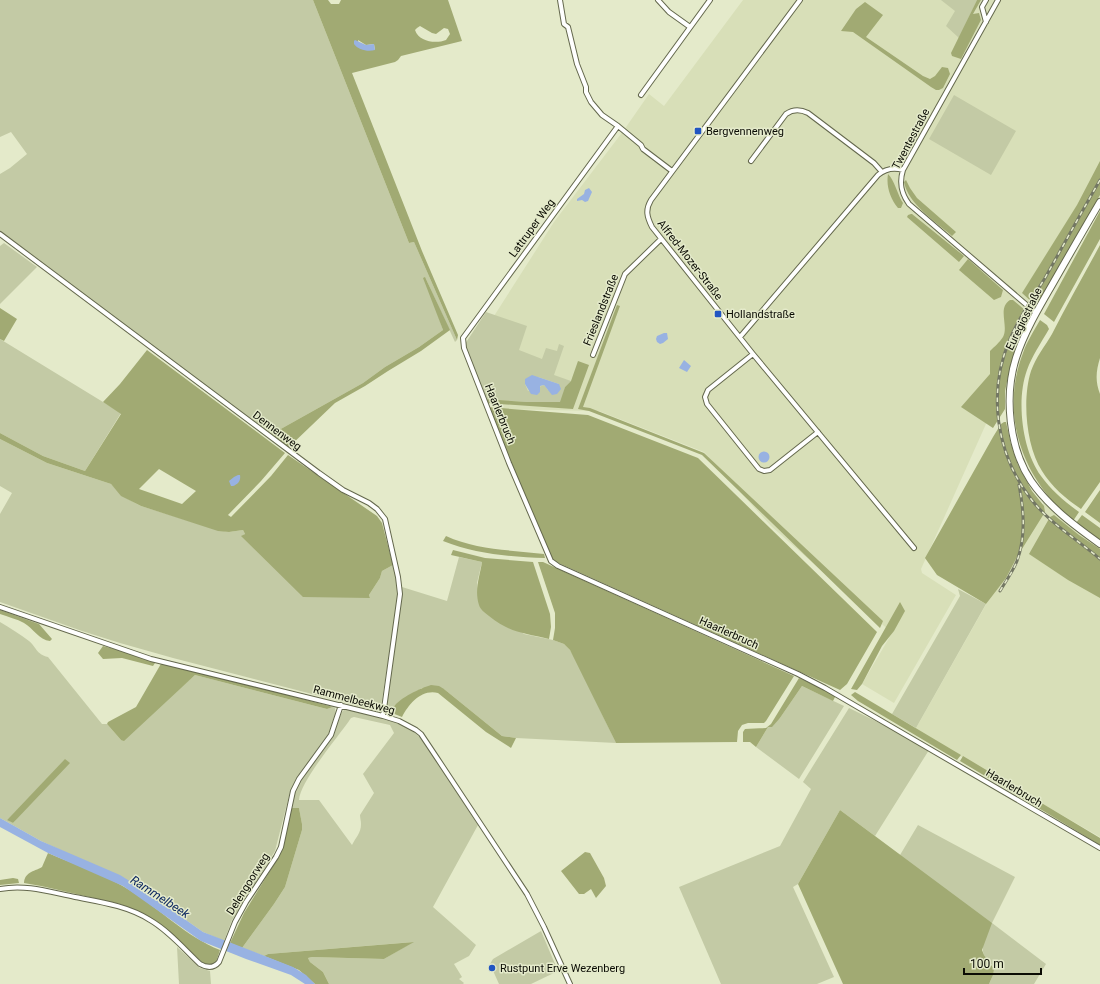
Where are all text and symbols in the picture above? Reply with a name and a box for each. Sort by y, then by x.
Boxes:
street label: Twentestraße [890,106,933,172]
place label: Bergvennenweg [706,125,784,138]
marker: Bergvennenweg [693,126,703,136]
street label: Lattruper Weg [506,196,558,260]
street label: Alfred-Mozer-Straße [655,217,725,303]
street label: Frieslandstraße [581,272,621,348]
street label: Euregiostraße [1003,285,1045,352]
place label: Hollandstraße [726,308,795,321]
marker: Hollandstraße [713,309,723,319]
street label: Haarlerbruch [482,382,518,446]
street label: Dennenweg [250,409,304,453]
street label: Haarlerbruch [697,614,761,652]
street label: Rammelbeekweg [312,683,396,717]
street label: Haarlerbruch [983,766,1045,810]
street label: Delengoorweg [224,851,272,917]
water label: Rammelbeek [128,873,193,922]
scale bar [964,950,1041,976]
text: 100 m [970,957,1004,971]
place label: Rustpunt Erve Wezenberg [500,962,625,975]
marker: Rustpunt Erve Wezenberg [487,963,497,973]

